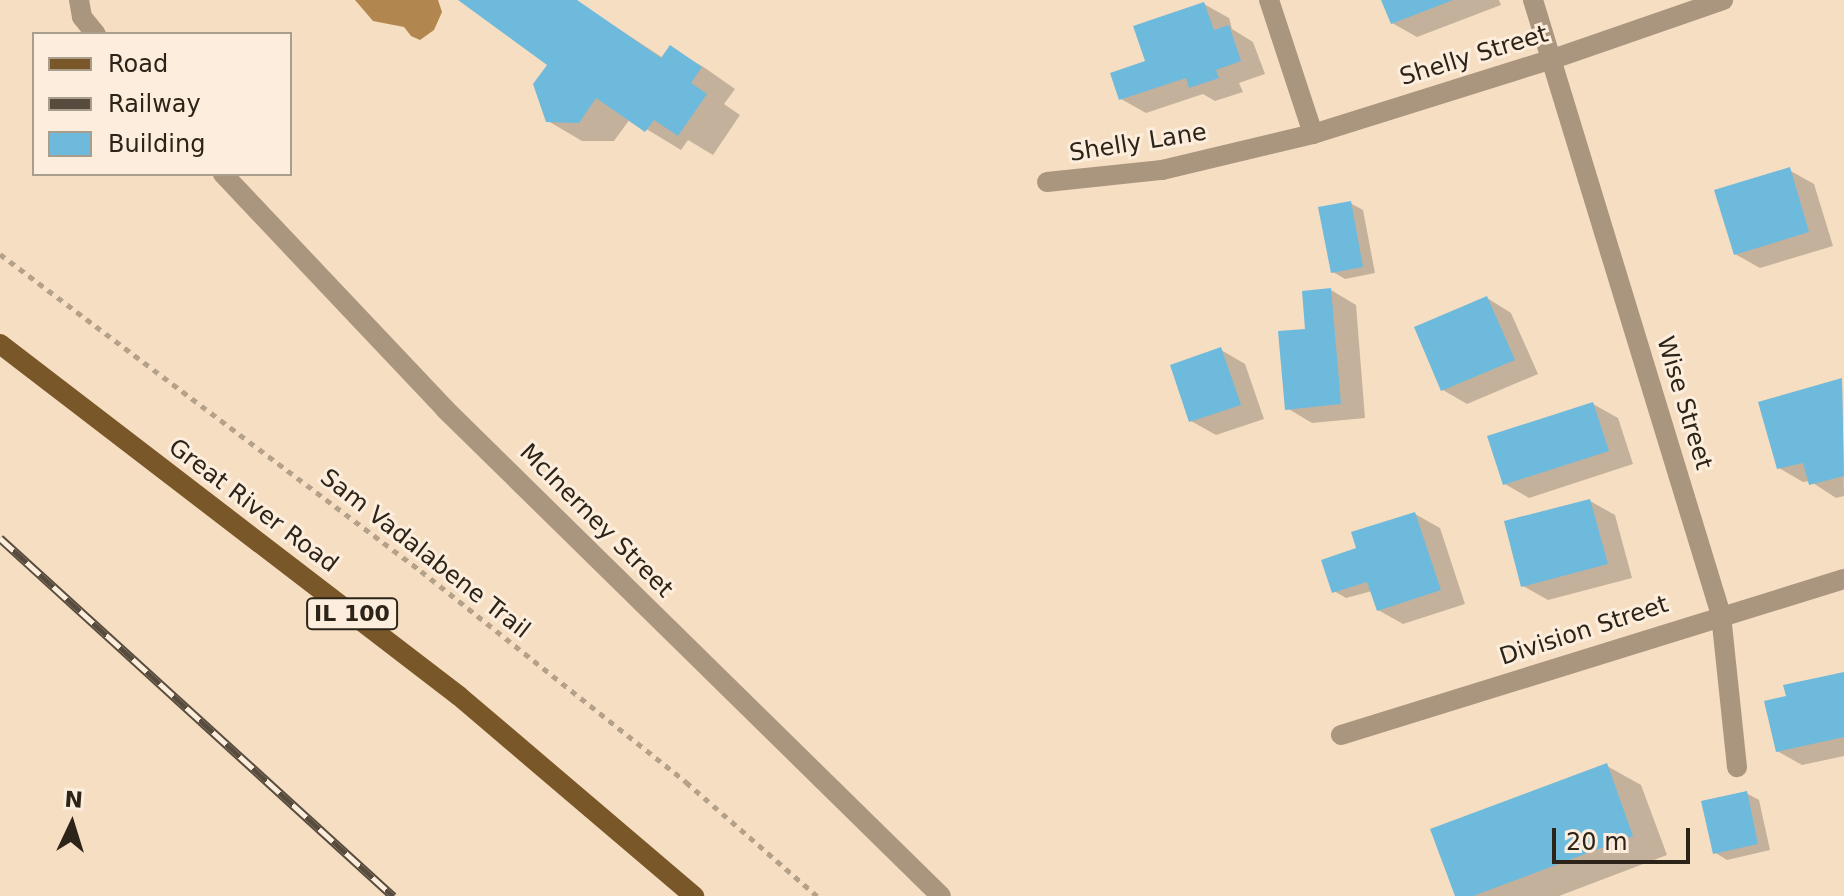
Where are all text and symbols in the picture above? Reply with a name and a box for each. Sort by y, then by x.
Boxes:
street label: Shelly Street [1396,20,1552,92]
legend [32,32,292,176]
text: Road [108,50,168,78]
text: Railway [108,90,201,118]
street label: Shelly Lane [1067,118,1209,168]
text: Building [108,130,205,158]
street label: Wise Street [1650,333,1718,473]
street label: Great River Road [163,433,343,579]
street label: McInerney Street [513,438,679,604]
street label: Sam Vadalabene Trail [314,463,536,645]
street label: Division Street [1496,590,1672,672]
road number: IL 100 [306,596,398,632]
north arrow [32,784,112,864]
text: N [64,786,84,813]
scale bar [1556,812,1694,862]
text: 20 m [1566,828,1628,856]

